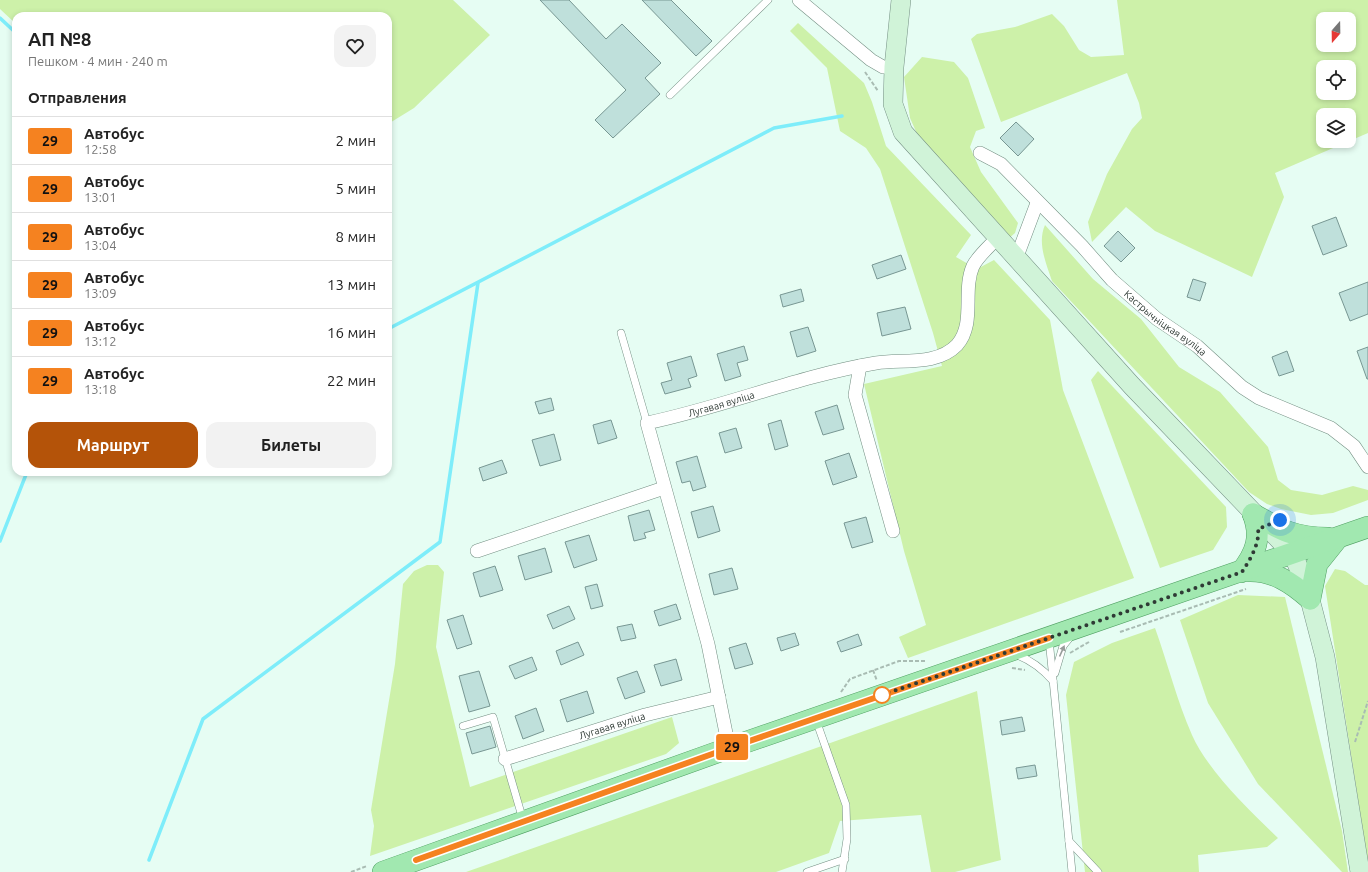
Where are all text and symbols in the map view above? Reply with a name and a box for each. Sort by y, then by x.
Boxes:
north arrow [1316,12,1356,52]
map controls [1316,12,1356,148]
button: heart [334,25,376,67]
text: АП №8 [28,28,91,50]
text: Пешком · 4 мин · 240 m [28,54,168,68]
button: locate [1316,60,1356,100]
text: Отправления [28,89,127,106]
button: layers [1316,108,1356,148]
text: Автобус [84,125,144,142]
text: 2 мин [336,132,376,149]
text: 29 [42,133,58,149]
text: 12:58 [84,142,117,156]
text: Автобус [84,173,144,190]
text: 5 мин [336,180,376,197]
text: 29 [42,181,58,197]
text: 13:01 [84,190,117,204]
text: Автобус [84,221,144,238]
text: 8 мин [336,228,376,245]
text: 29 [42,229,58,245]
text: 13:04 [84,238,117,252]
text: Автобус [84,269,144,286]
text: 13 мин [327,276,376,293]
text: 29 [42,277,58,293]
text: 13:09 [84,286,117,300]
street label: Кастрычніцкая вуліца [1122,288,1209,358]
text: Автобус [84,317,144,334]
text: 16 мин [327,324,376,341]
text: 29 [42,325,58,341]
text: 13:12 [84,334,117,348]
text: Автобус [84,365,144,382]
text: 22 мин [327,372,376,389]
text: 29 [42,373,58,389]
text: 13:18 [84,382,117,396]
street label: Лугавая вуліца [687,389,756,418]
button: Маршрут [28,422,198,468]
button: Билеты [206,422,376,468]
your location [1270,510,1290,530]
one-way arrow [1059,645,1065,657]
unlabelled marker [873,686,891,704]
street label: Лугавая вуліца [577,710,646,741]
line badge: 29 [714,734,750,760]
text: 29 [724,739,740,755]

